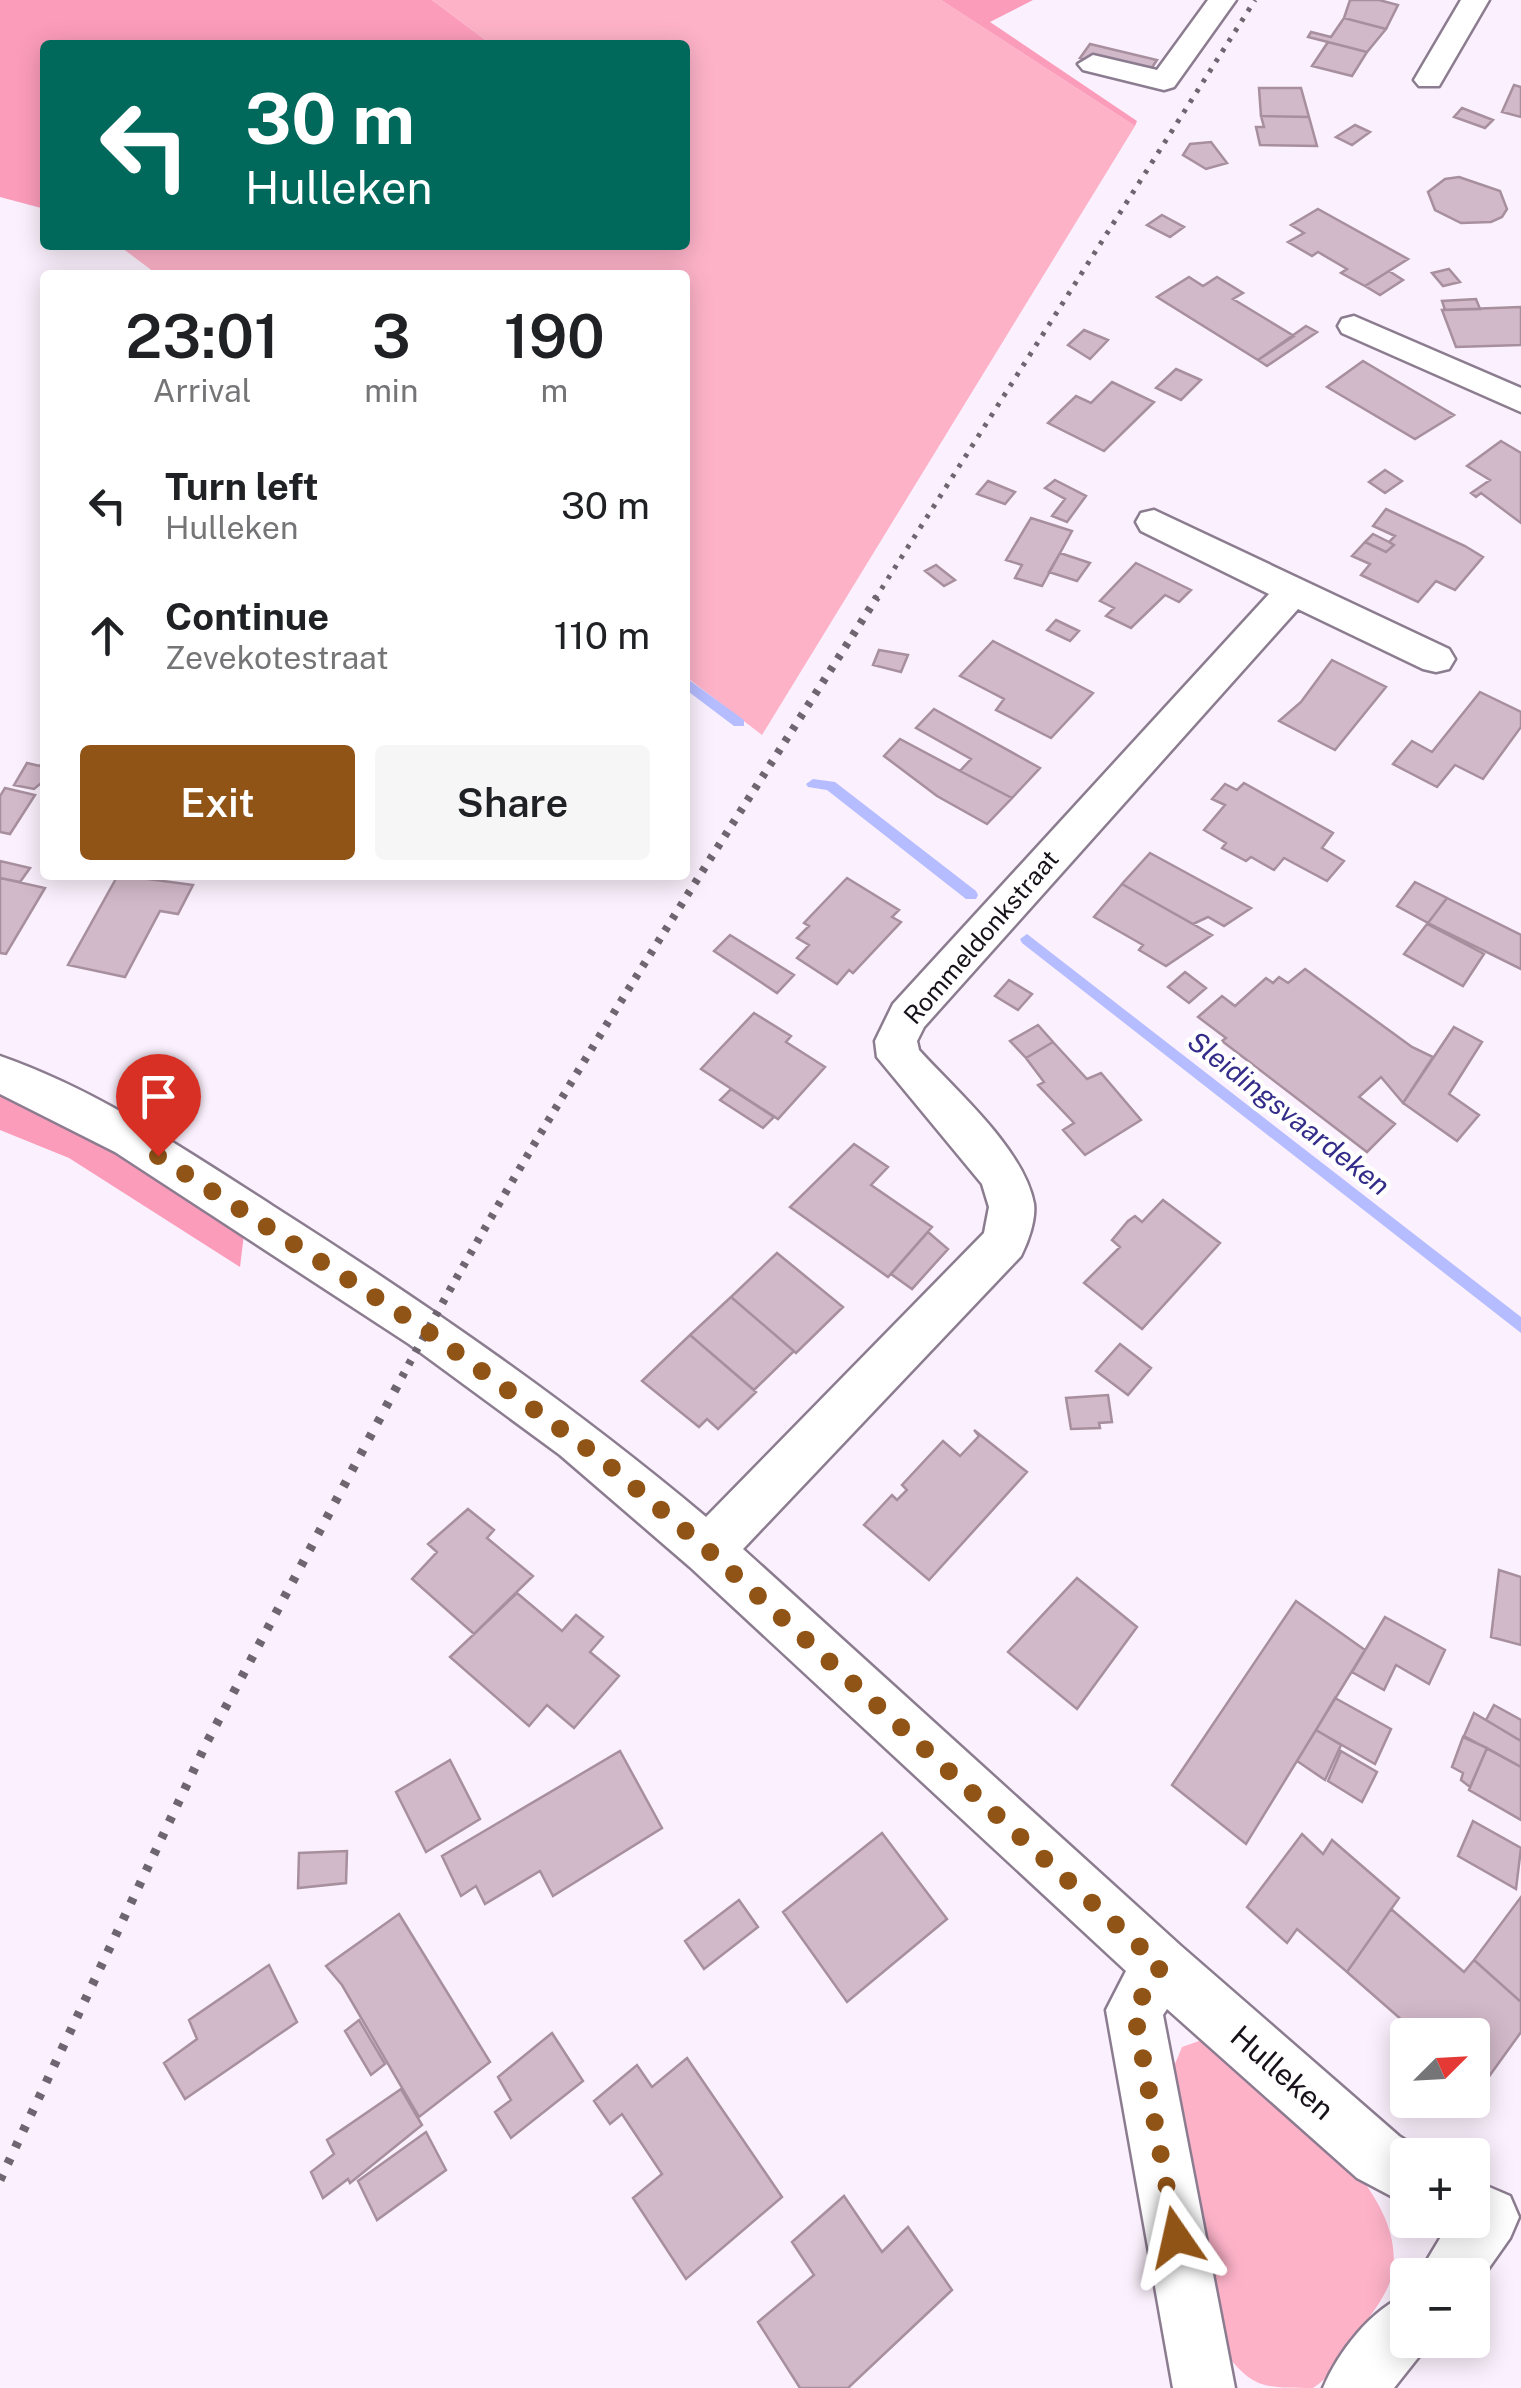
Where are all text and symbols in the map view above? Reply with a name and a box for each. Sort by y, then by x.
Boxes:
text: 30 m [245,77,415,160]
icon: left [80,80,210,210]
text: Hulleken [245,161,433,214]
text: 23:01 [125,301,279,372]
text: 3 [372,301,411,372]
text: 190 [504,301,605,372]
text: Arrival [153,372,252,409]
text: min [364,372,418,409]
text: m [540,372,568,409]
text: Turn left [165,464,319,509]
icon: left [80,478,135,533]
text: 30 m [561,483,650,528]
text: Hulleken [165,509,298,546]
text: Continue [165,594,329,639]
icon: ahead [80,608,135,663]
text: 110 m [554,613,650,658]
text: Zevekotestraat [165,639,389,676]
button: Exit [80,745,355,860]
button: Share [375,745,650,860]
street label: Rommeldonkstraat [897,844,1065,1030]
water label: Sleidingsvaardeken [1182,1024,1397,1202]
pin [116,1054,201,1157]
icon: arrive [131,1069,186,1124]
street label: Hulleken [1224,2018,1342,2127]
north arrow [1390,2018,1490,2118]
map controls [1390,2018,1490,2358]
button: + [1390,2138,1490,2238]
position arrow [1124,2185,1228,2289]
button: − [1390,2258,1490,2358]

